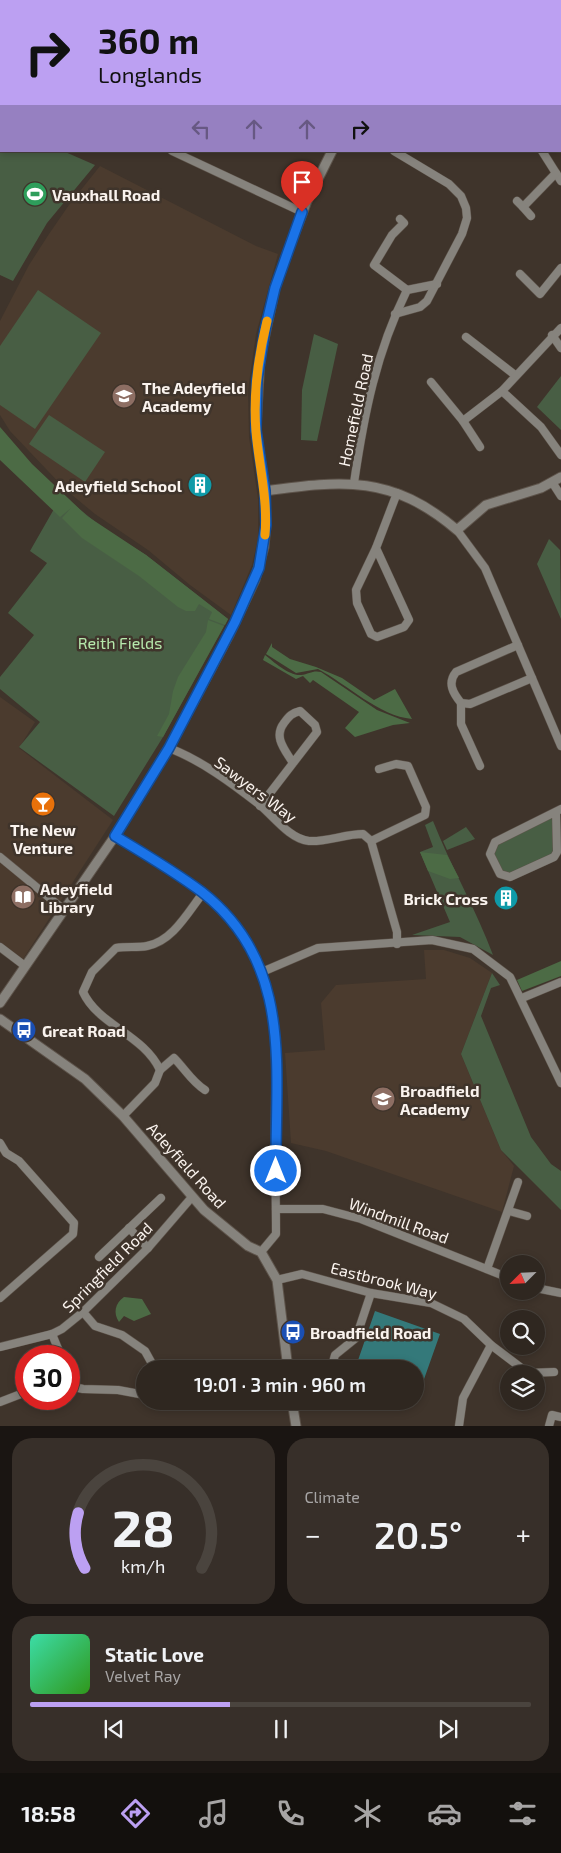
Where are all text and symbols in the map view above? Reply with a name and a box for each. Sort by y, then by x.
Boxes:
text: 360 m [98,19,199,61]
icon: right [15,20,80,85]
text: Longlands [98,61,202,87]
icon: left [187,115,215,143]
icon: ahead [240,115,268,143]
icon: ahead [293,115,321,143]
icon: right [346,115,374,143]
pin [281,161,323,212]
icon: arrive [288,168,316,196]
sports icon: Vauxhall Road [22,181,48,207]
place label: Vauxhall Road [52,185,160,204]
street label: Homefield Road [334,352,376,468]
place label: The Adeyfield Academy [142,378,246,416]
school or university icon: The Adeyfield Academy [111,383,137,409]
building icon: Adeyfield School [187,472,213,498]
place label: Adeyfield School [55,476,183,496]
park label: Reith Fields [78,633,162,652]
street label: Sawyers Way [211,752,301,826]
bar icon: The New Venture [30,791,56,817]
place label: The New Venture [10,820,76,857]
place label: Adeyfield Library [40,879,113,917]
library icon: Adeyfield Library [10,884,36,910]
building icon: Brick Cross [493,885,519,911]
place label: Brick Cross [404,889,488,908]
bus stop icon: Great Road [11,1017,37,1043]
place label: Great Road [42,1021,126,1040]
place label: Broadfield Academy [400,1081,480,1119]
school or university icon: Broadfield Academy [370,1086,396,1112]
street label: Adeyfield Road [144,1118,230,1212]
position arrow [249,1144,301,1196]
street label: Windmill Road [346,1193,452,1247]
street label: Springfield Road [58,1218,156,1316]
north arrow [500,1255,545,1300]
map controls [500,1255,545,1410]
street label: Eastbrook Way [329,1258,440,1303]
button: search [500,1310,545,1355]
bus stop icon: Broadfield Road [280,1319,306,1345]
place label: Broadfield Road [310,1323,431,1342]
speed limit sign: 30 [15,1345,80,1410]
button: layers [500,1365,545,1410]
text: 19:01 · 3 min · 960 m [194,1373,366,1396]
text: Climate [305,1487,360,1506]
text: 28 [112,1495,175,1557]
text: 20.5° [374,1511,462,1557]
text: − [305,1517,321,1551]
text: + [516,1517,531,1551]
text: km/h [121,1555,165,1577]
text: Static Love [105,1643,204,1666]
text: Velvet Ray [105,1666,181,1685]
icon: previous [100,1715,128,1743]
icon: pause [267,1715,295,1743]
icon: next [434,1715,462,1743]
icon: directions [118,1796,153,1831]
icon: music [196,1796,231,1831]
icon: phone [273,1796,308,1831]
icon: climate [350,1796,385,1831]
icon: car [427,1796,462,1831]
icon: filters [505,1796,540,1831]
text: 18:58 [21,1800,76,1826]

